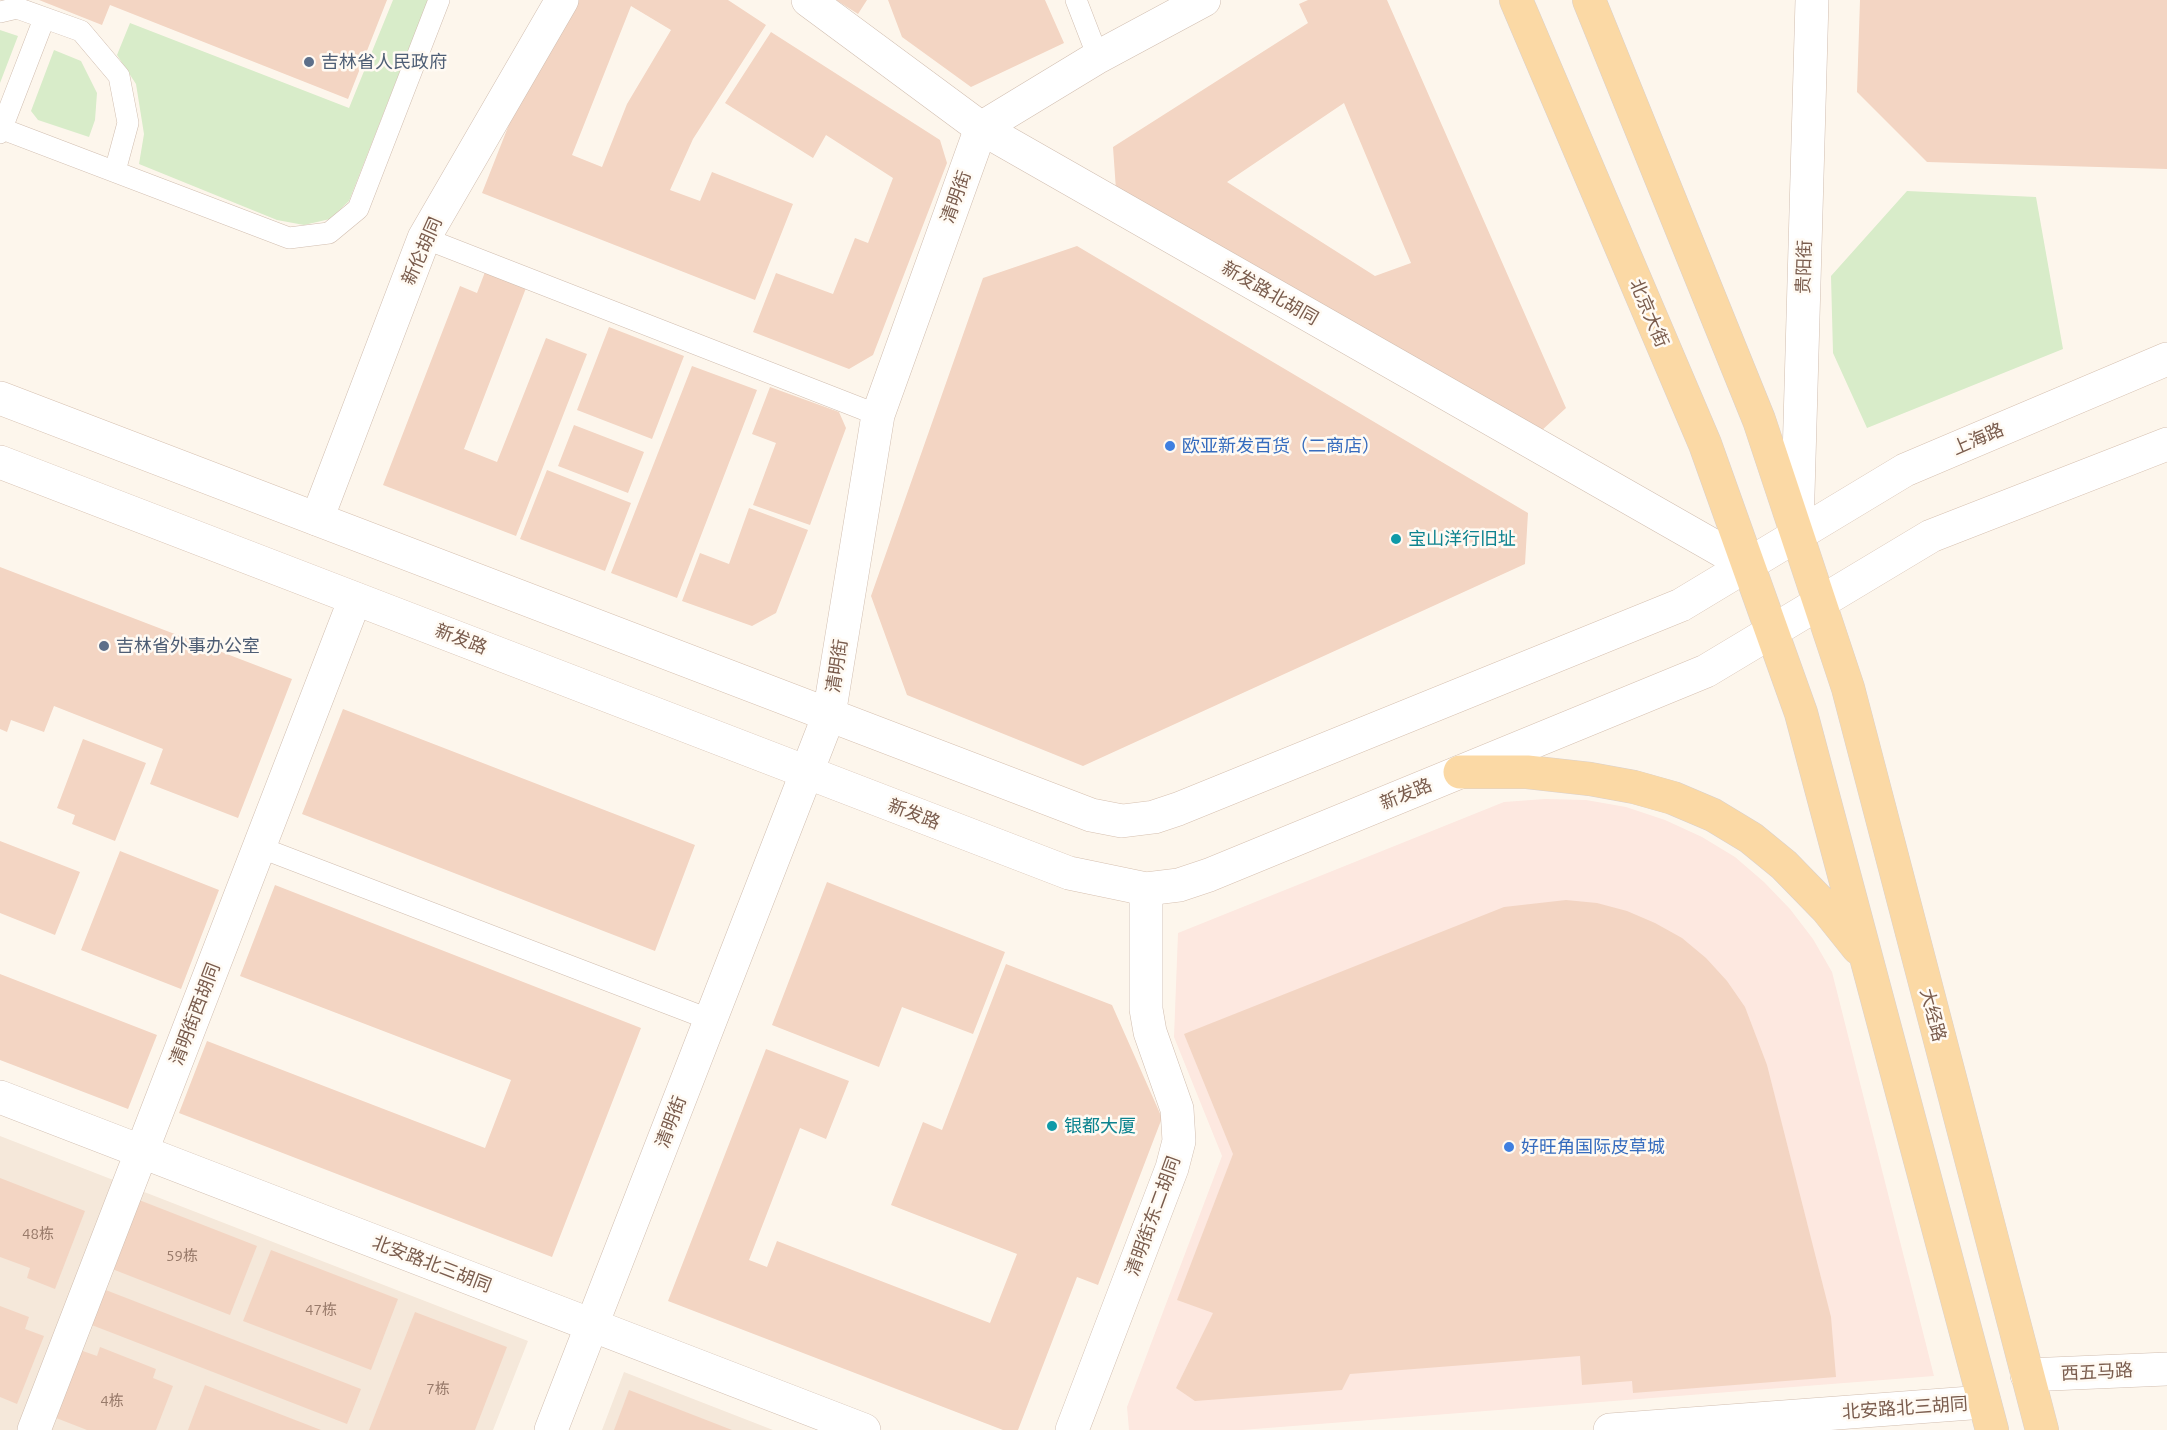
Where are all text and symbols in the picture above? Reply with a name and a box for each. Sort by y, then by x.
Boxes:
place label: 吉林省人民政府 [321,51,447,73]
marker: 吉林省人民政府 [302,55,316,69]
street label: 清明街 [937,168,975,226]
street label: 新伦胡同 [397,214,447,288]
street label: 贵阳街 [1792,240,1816,294]
street label: 新发路北胡同 [1218,257,1322,329]
street label: 北京大街 [1625,276,1673,350]
street label: 上海路 [1949,419,2007,459]
place label: 欧亚新发百货（二商店） [1182,435,1380,457]
marker: 欧亚新发百货（二商店） [1163,439,1177,453]
place label: 宝山洋行旧址 [1408,528,1516,550]
marker: 宝山洋行旧址 [1389,532,1403,546]
street label: 新发路 [432,619,490,659]
place label: 吉林省外事办公室 [116,635,260,657]
street label: 清明街 [822,638,852,694]
marker: 吉林省外事办公室 [97,639,111,653]
street label: 新发路 [1377,774,1435,814]
street label: 新发路 [885,794,943,834]
street label: 清明街西胡同 [166,960,224,1068]
street label: 大经路 [1916,986,1950,1044]
street label: 清明街 [651,1093,691,1151]
place label: 银都大厦 [1064,1115,1136,1137]
marker: 银都大厦 [1045,1119,1059,1133]
place label: 好旺角国际皮草城 [1521,1136,1665,1158]
marker: 好旺角国际皮草城 [1502,1140,1516,1154]
street label: 清明街东二胡同 [1121,1153,1185,1279]
house number: 48栋 [22,1225,54,1243]
street label: 北安路北三胡同 [369,1231,495,1297]
house number: 59栋 [166,1247,198,1265]
house number: 47栋 [305,1301,337,1319]
street label: 西五马路 [2060,1359,2134,1385]
house number: 7栋 [426,1380,450,1398]
house number: 4栋 [100,1392,124,1410]
street label: 北安路北三胡同 [1841,1393,1969,1423]

